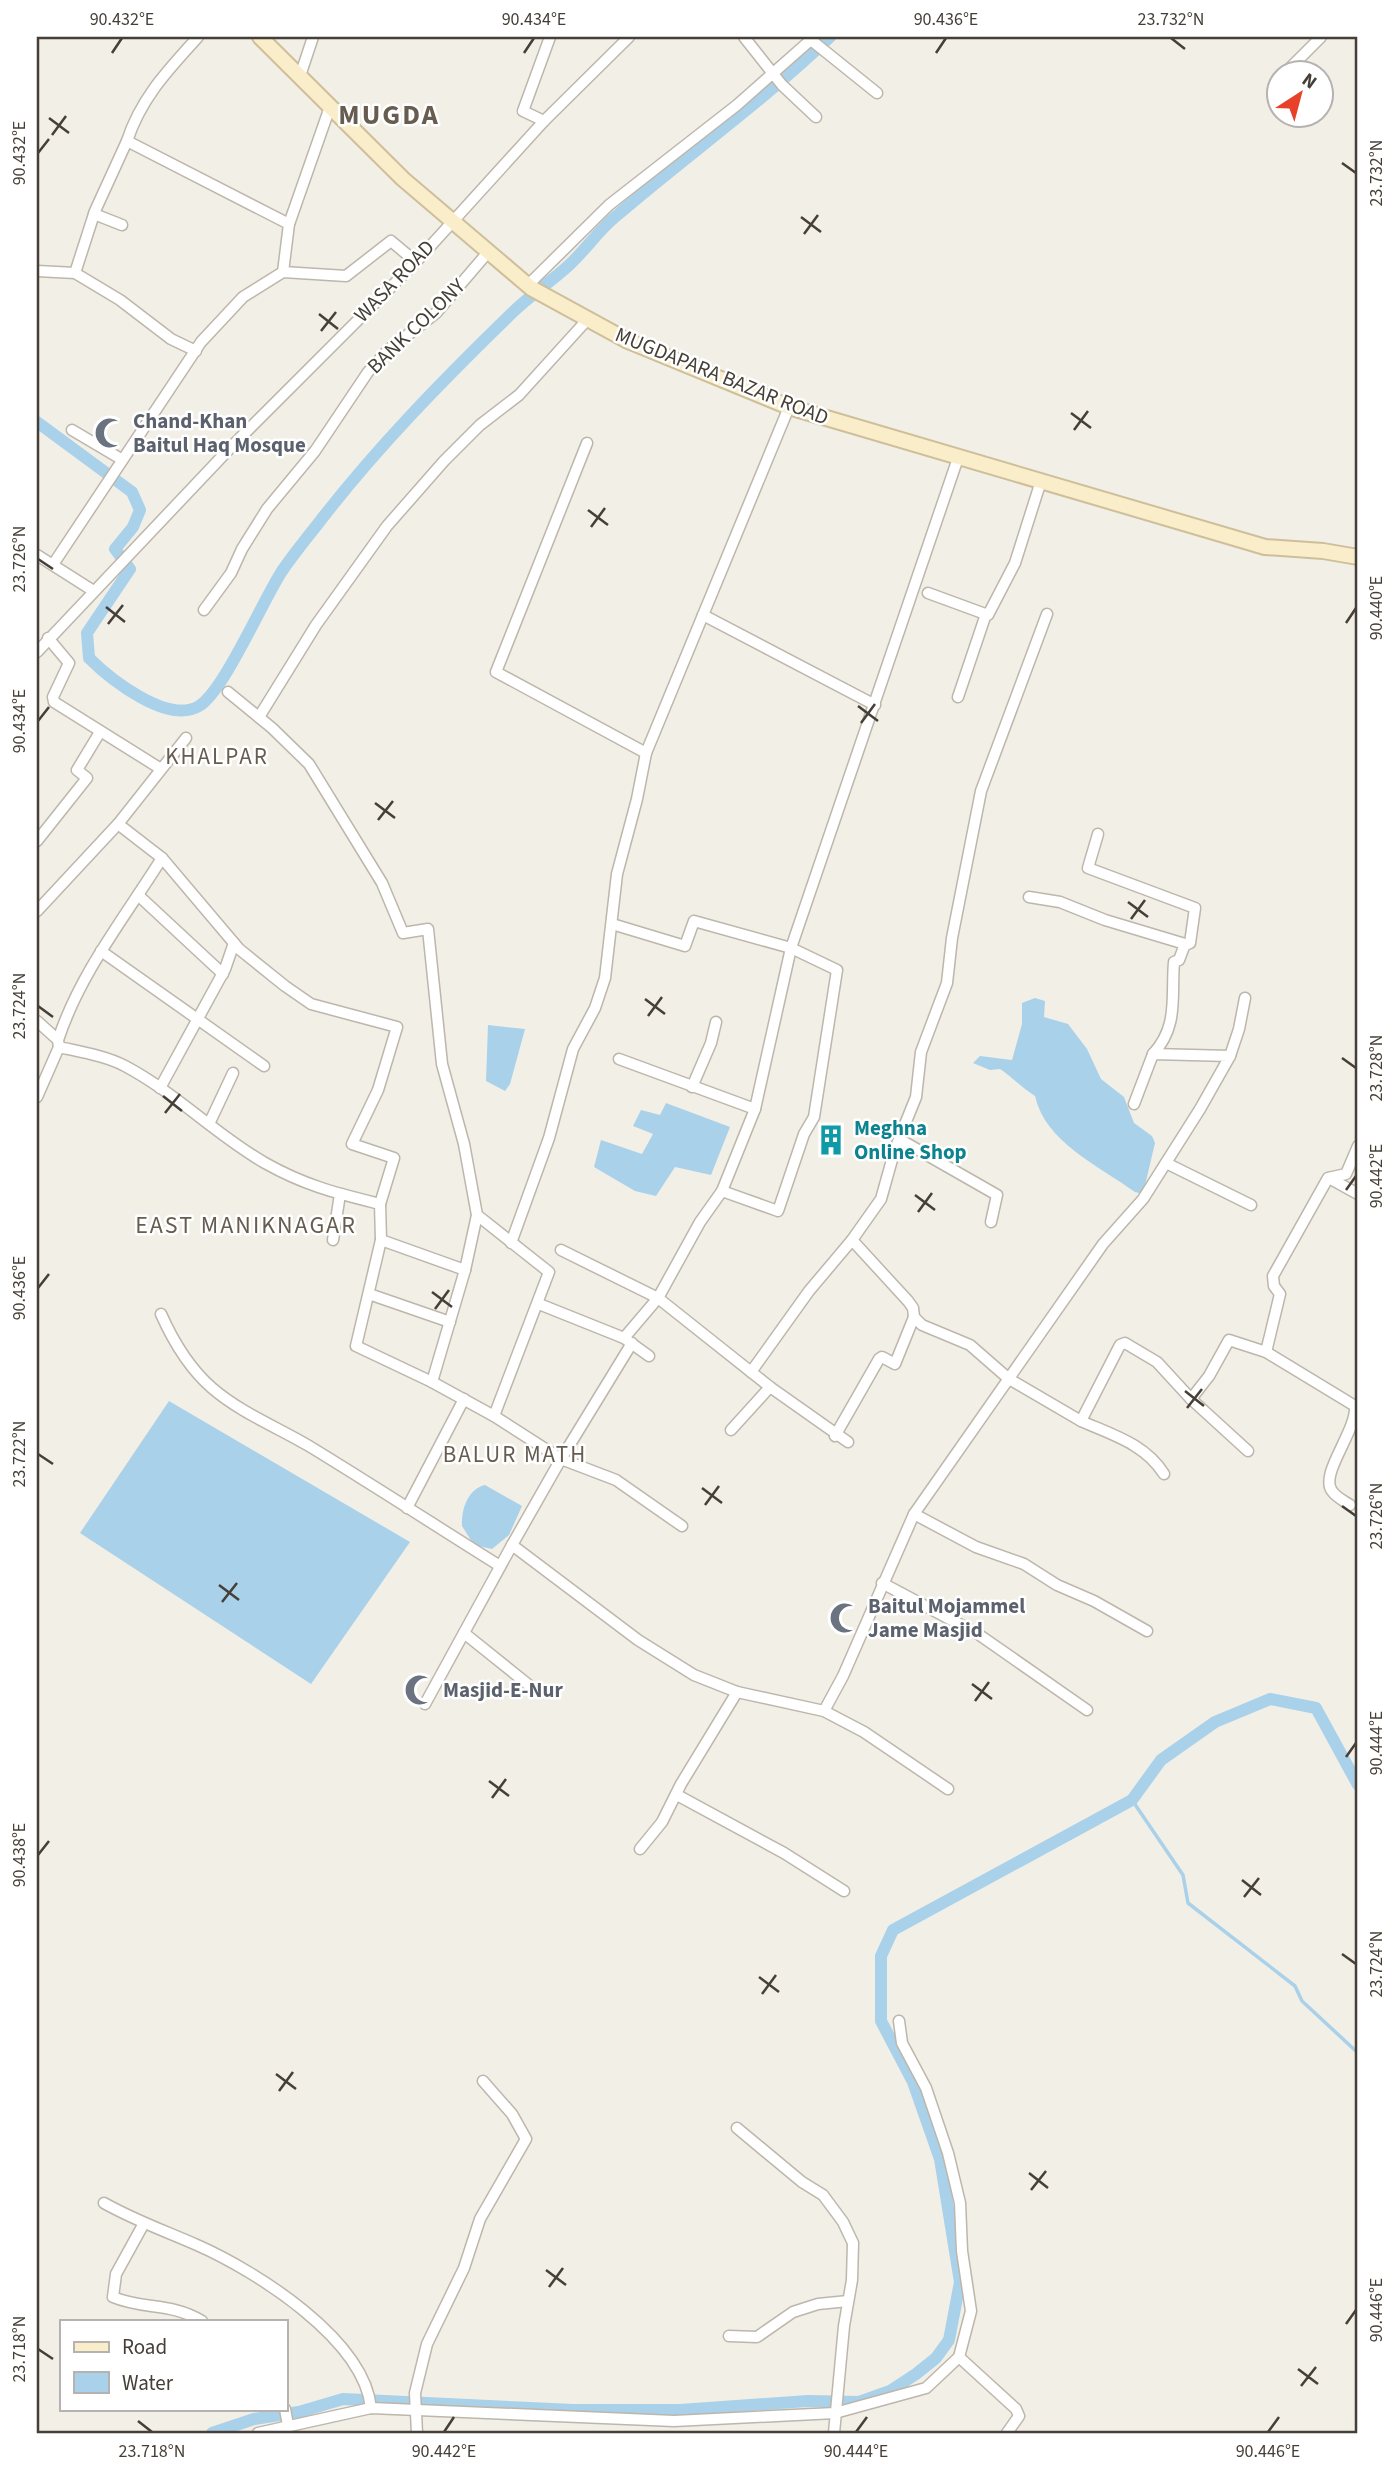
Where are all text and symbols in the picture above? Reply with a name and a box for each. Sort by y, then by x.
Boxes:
text: 90.432°E [90,7,154,32]
text: 90.434°E [502,7,566,32]
text: 90.436°E [914,7,978,32]
text: 23.732°N [1138,7,1204,32]
north arrow [1266,60,1336,130]
text: N [1296,67,1322,96]
district label: MUGDA [338,95,440,135]
text: 90.432°E [7,121,32,185]
text: 23.732°N [1364,140,1389,206]
street label: WASA ROAD [347,233,441,329]
street label: BANK COLONY [360,271,473,381]
street label: MUGDAPARA BAZAR ROAD [611,319,833,433]
place label: Chand-Khan Baitul Haq Mosque [133,406,306,460]
mosque icon: Chand-Khan Baitul Haq Mosque [93,416,127,450]
text: 23.726°N [7,526,32,592]
text: 90.440°E [1364,576,1389,640]
text: 90.434°E [7,689,32,753]
district label: KHALPAR [165,740,269,773]
text: 23.724°N [7,973,32,1039]
text: 23.728°N [1364,1035,1389,1101]
place label: Meghna Online Shop [854,1113,967,1167]
building icon: Meghna Online Shop [814,1123,848,1157]
text: 90.442°E [1364,1144,1389,1208]
district label: EAST MANIKNAGAR [135,1208,357,1243]
text: 90.436°E [7,1256,32,1320]
text: 23.722°N [7,1421,32,1487]
district label: BALUR MATH [443,1438,587,1471]
text: 23.726°N [1364,1483,1389,1549]
place label: Baitul Mojammel Jame Masjid [868,1591,1025,1645]
mosque icon: Baitul Mojammel Jame Masjid [828,1601,862,1635]
mosque icon: Masjid-E-Nur [403,1673,437,1707]
place label: Masjid-E-Nur [443,1675,563,1705]
text: 90.444°E [1364,1711,1389,1775]
text: 90.438°E [7,1823,32,1887]
text: 23.724°N [1364,1931,1389,1997]
text: 90.446°E [1364,2278,1389,2342]
text: 23.718°N [7,2316,32,2382]
legend [60,2320,287,2410]
text: Road [122,2332,167,2362]
text: Water [122,2368,174,2398]
text: 23.718°N [119,2439,185,2464]
text: 90.442°E [412,2439,476,2464]
text: 90.444°E [824,2439,888,2464]
text: 90.446°E [1236,2439,1300,2464]

